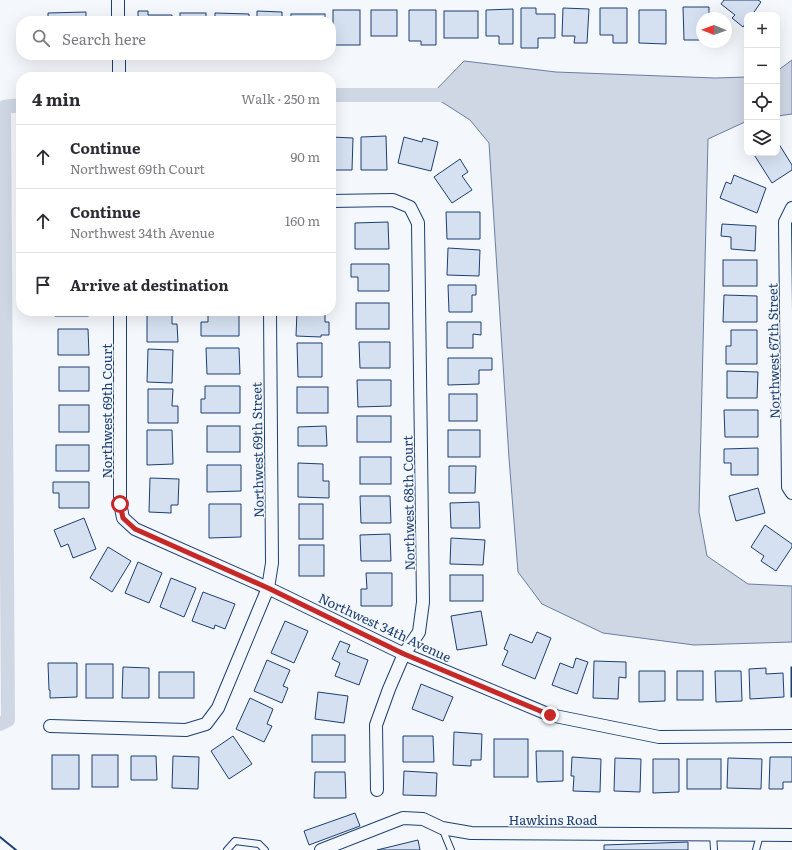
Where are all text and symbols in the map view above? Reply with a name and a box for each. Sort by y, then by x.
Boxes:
north arrow [696,12,732,48]
map controls [744,12,780,156]
button: + [744,12,780,48]
search box [16,16,336,60]
icon: search [30,27,52,49]
text: Search here [62,27,146,50]
button: − [744,48,780,84]
button: locate [744,84,780,120]
text: 4 min [32,86,81,111]
text: Walk · 250 m [241,89,320,108]
button: layers [744,120,780,156]
text: Continue [70,136,140,159]
icon: ahead [32,146,54,168]
text: 90 m [290,147,320,166]
text: Northwest 69th Court [70,159,205,178]
text: Continue [70,200,140,223]
icon: ahead [32,210,54,232]
text: 160 m [285,211,320,230]
text: Northwest 34th Avenue [70,223,215,242]
text: Arrive at destination [70,273,229,296]
icon: arrive [32,274,54,296]
street label: Northwest 67th Street [762,282,784,419]
street label: Northwest 69th Court [97,343,116,478]
street label: Northwest 69th Street [246,381,268,518]
street label: Northwest 68th Court [397,434,419,571]
route start [111,495,129,513]
street label: Northwest 34th Avenue [315,588,455,666]
route end [541,706,559,724]
street label: Hawkins Road [508,810,598,829]

